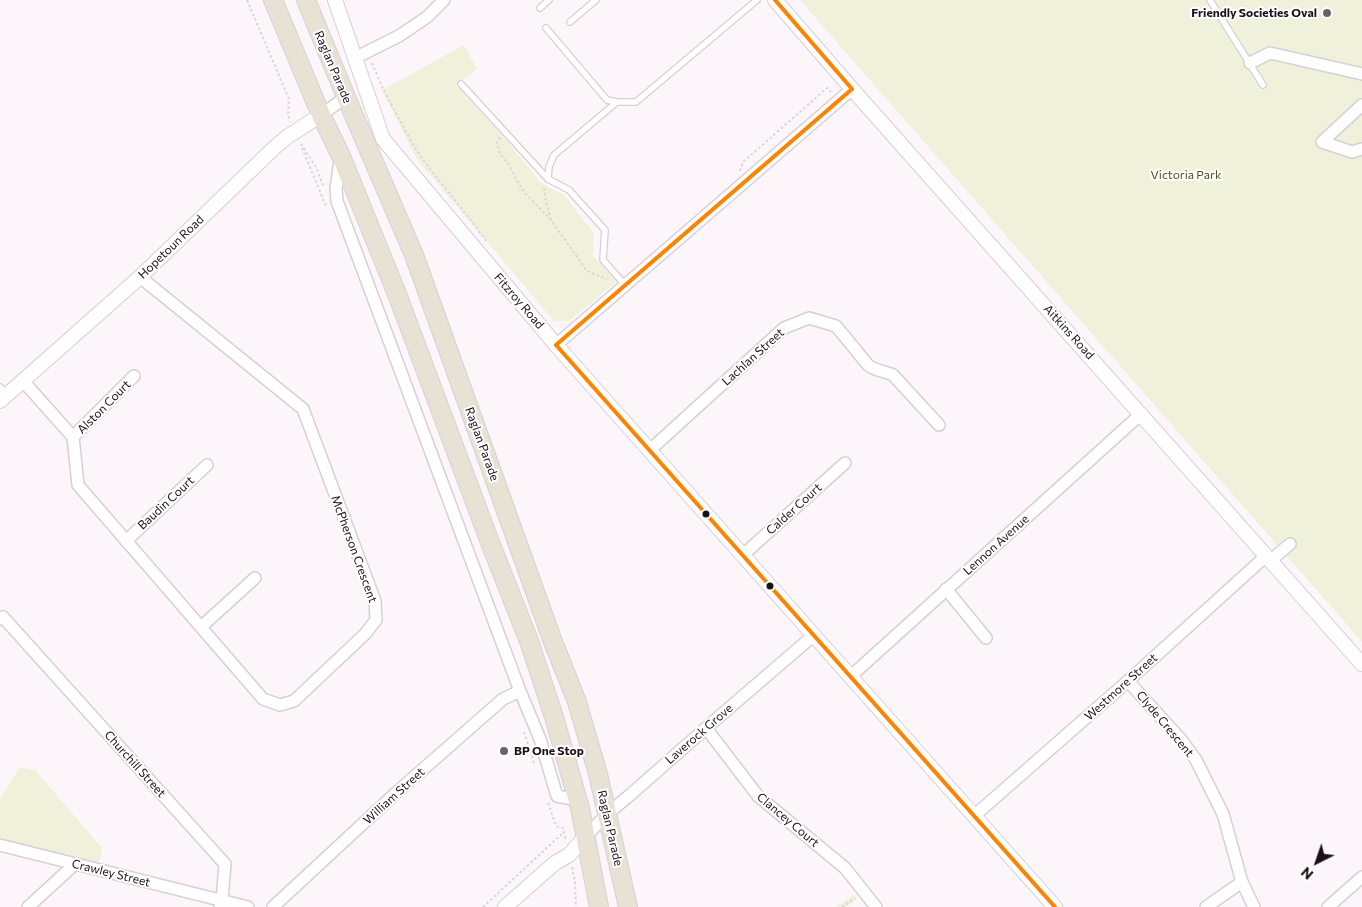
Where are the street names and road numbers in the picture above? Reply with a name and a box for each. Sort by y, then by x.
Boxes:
street label: Raglan Parade [311,29,355,105]
street label: Hopetoun Road [135,212,207,282]
street label: Fitzroy Road [491,270,547,332]
street label: Aitkins Road [1041,302,1097,362]
street label: Lachlan Street [719,325,787,389]
street label: Alston Court [74,377,134,437]
street label: Raglan Parade [462,405,502,483]
street label: Baudin Court [135,473,197,533]
street label: Calder Court [763,480,825,538]
street label: McPherson Crescent [328,493,380,605]
street label: Lennon Avenue [960,512,1032,578]
street label: Westmore Street [1082,651,1160,723]
street label: Clyde Crescent [1133,688,1197,760]
street label: Laverock Grove [662,701,736,767]
street label: Churchill Street [101,728,169,800]
street label: William Street [360,765,428,827]
street label: Raglan Parade [594,789,626,867]
street label: Clancey Court [754,790,822,850]
street label: Crawley Street [70,856,152,890]

